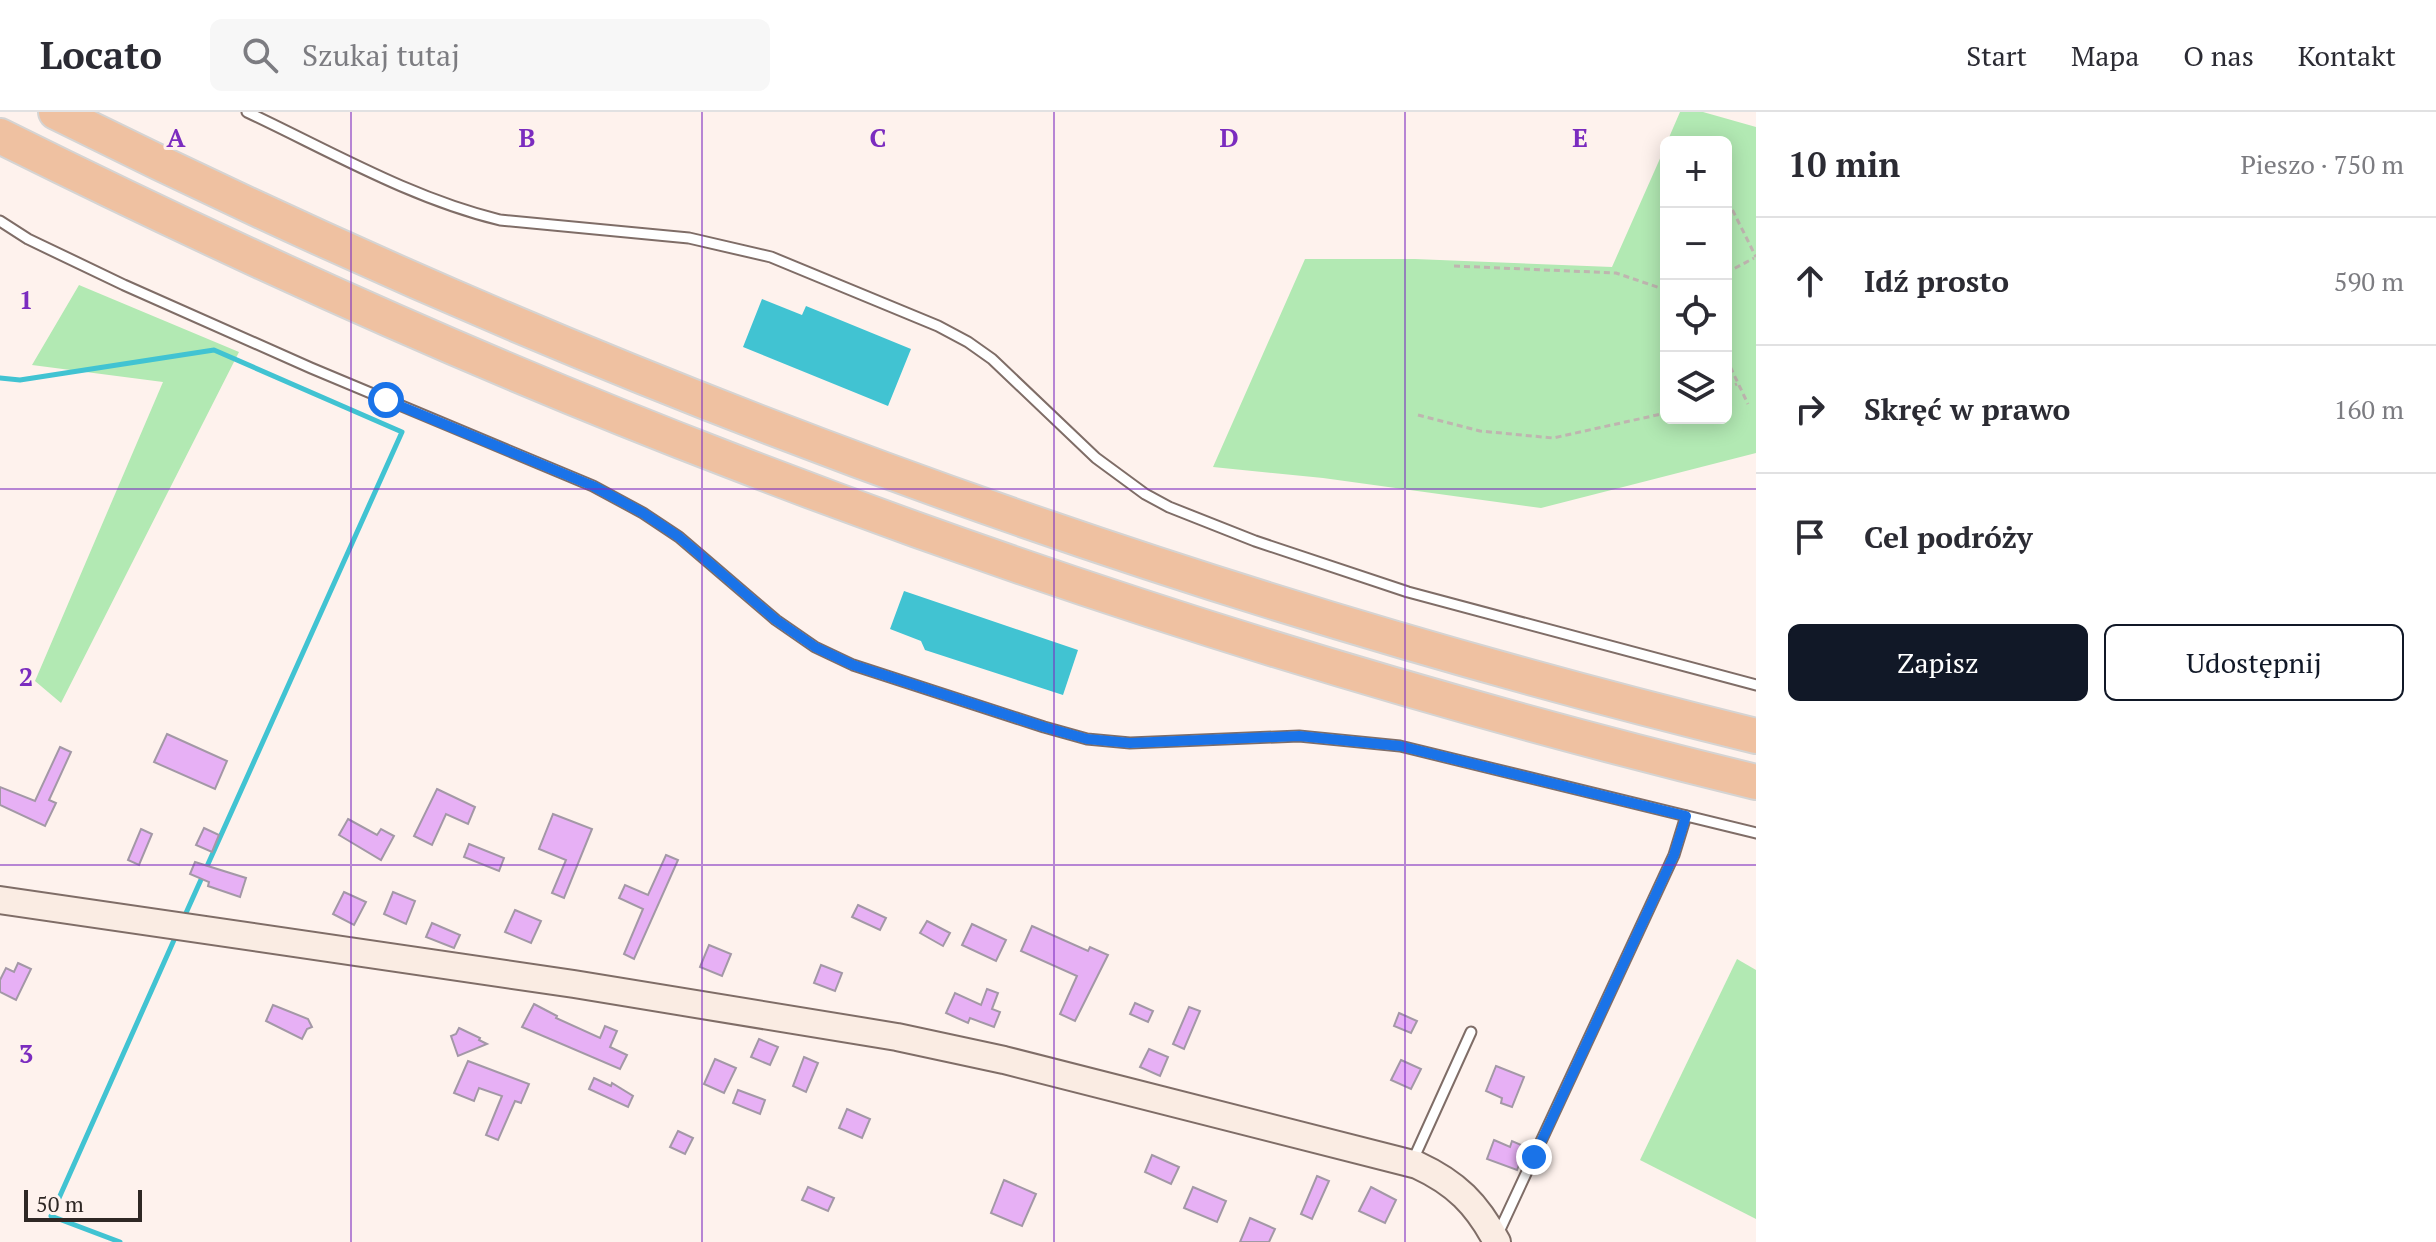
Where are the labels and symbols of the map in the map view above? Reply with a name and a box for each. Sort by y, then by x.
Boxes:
text: A [167,120,186,154]
text: B [519,120,535,154]
text: C [870,120,886,154]
text: D [1219,120,1239,154]
text: E [1572,120,1588,154]
text: 1 [19,282,33,316]
route start [368,382,404,418]
text: 2 [19,659,33,693]
text: 3 [19,1036,33,1070]
route end [1516,1139,1552,1175]
scale bar [24,1186,142,1222]

